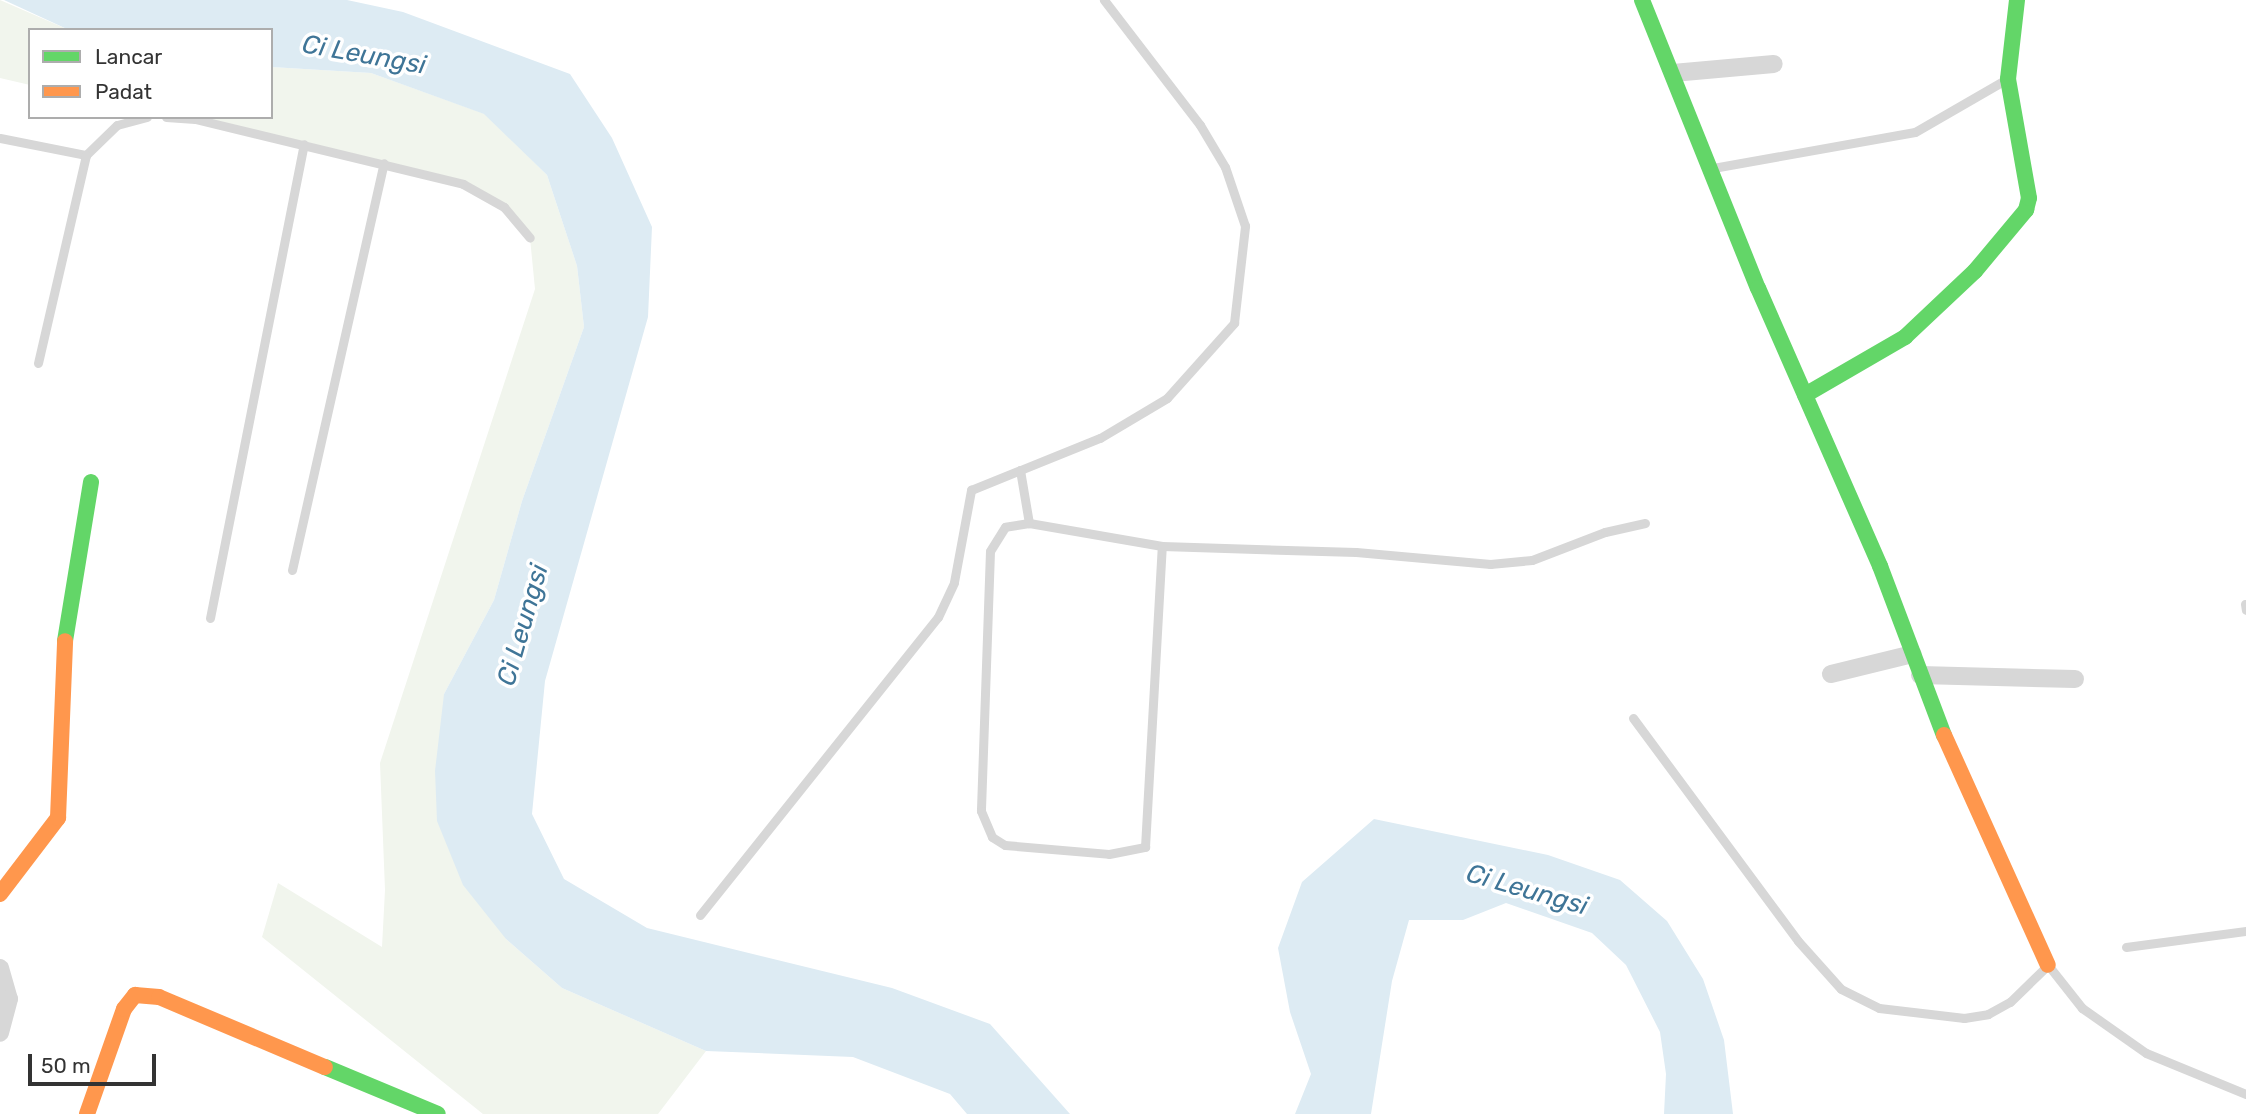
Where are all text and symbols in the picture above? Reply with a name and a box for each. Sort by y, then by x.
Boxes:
legend [28,28,273,119]
water label: Ci Leungsi [300,29,428,81]
text: Lancar [95,44,162,69]
text: Padat [95,79,152,104]
water label: Ci Leungsi [491,561,555,689]
water label: Ci Leungsi [1463,858,1591,922]
scale bar [32,1040,159,1084]
text: 50 m [41,1053,91,1078]

